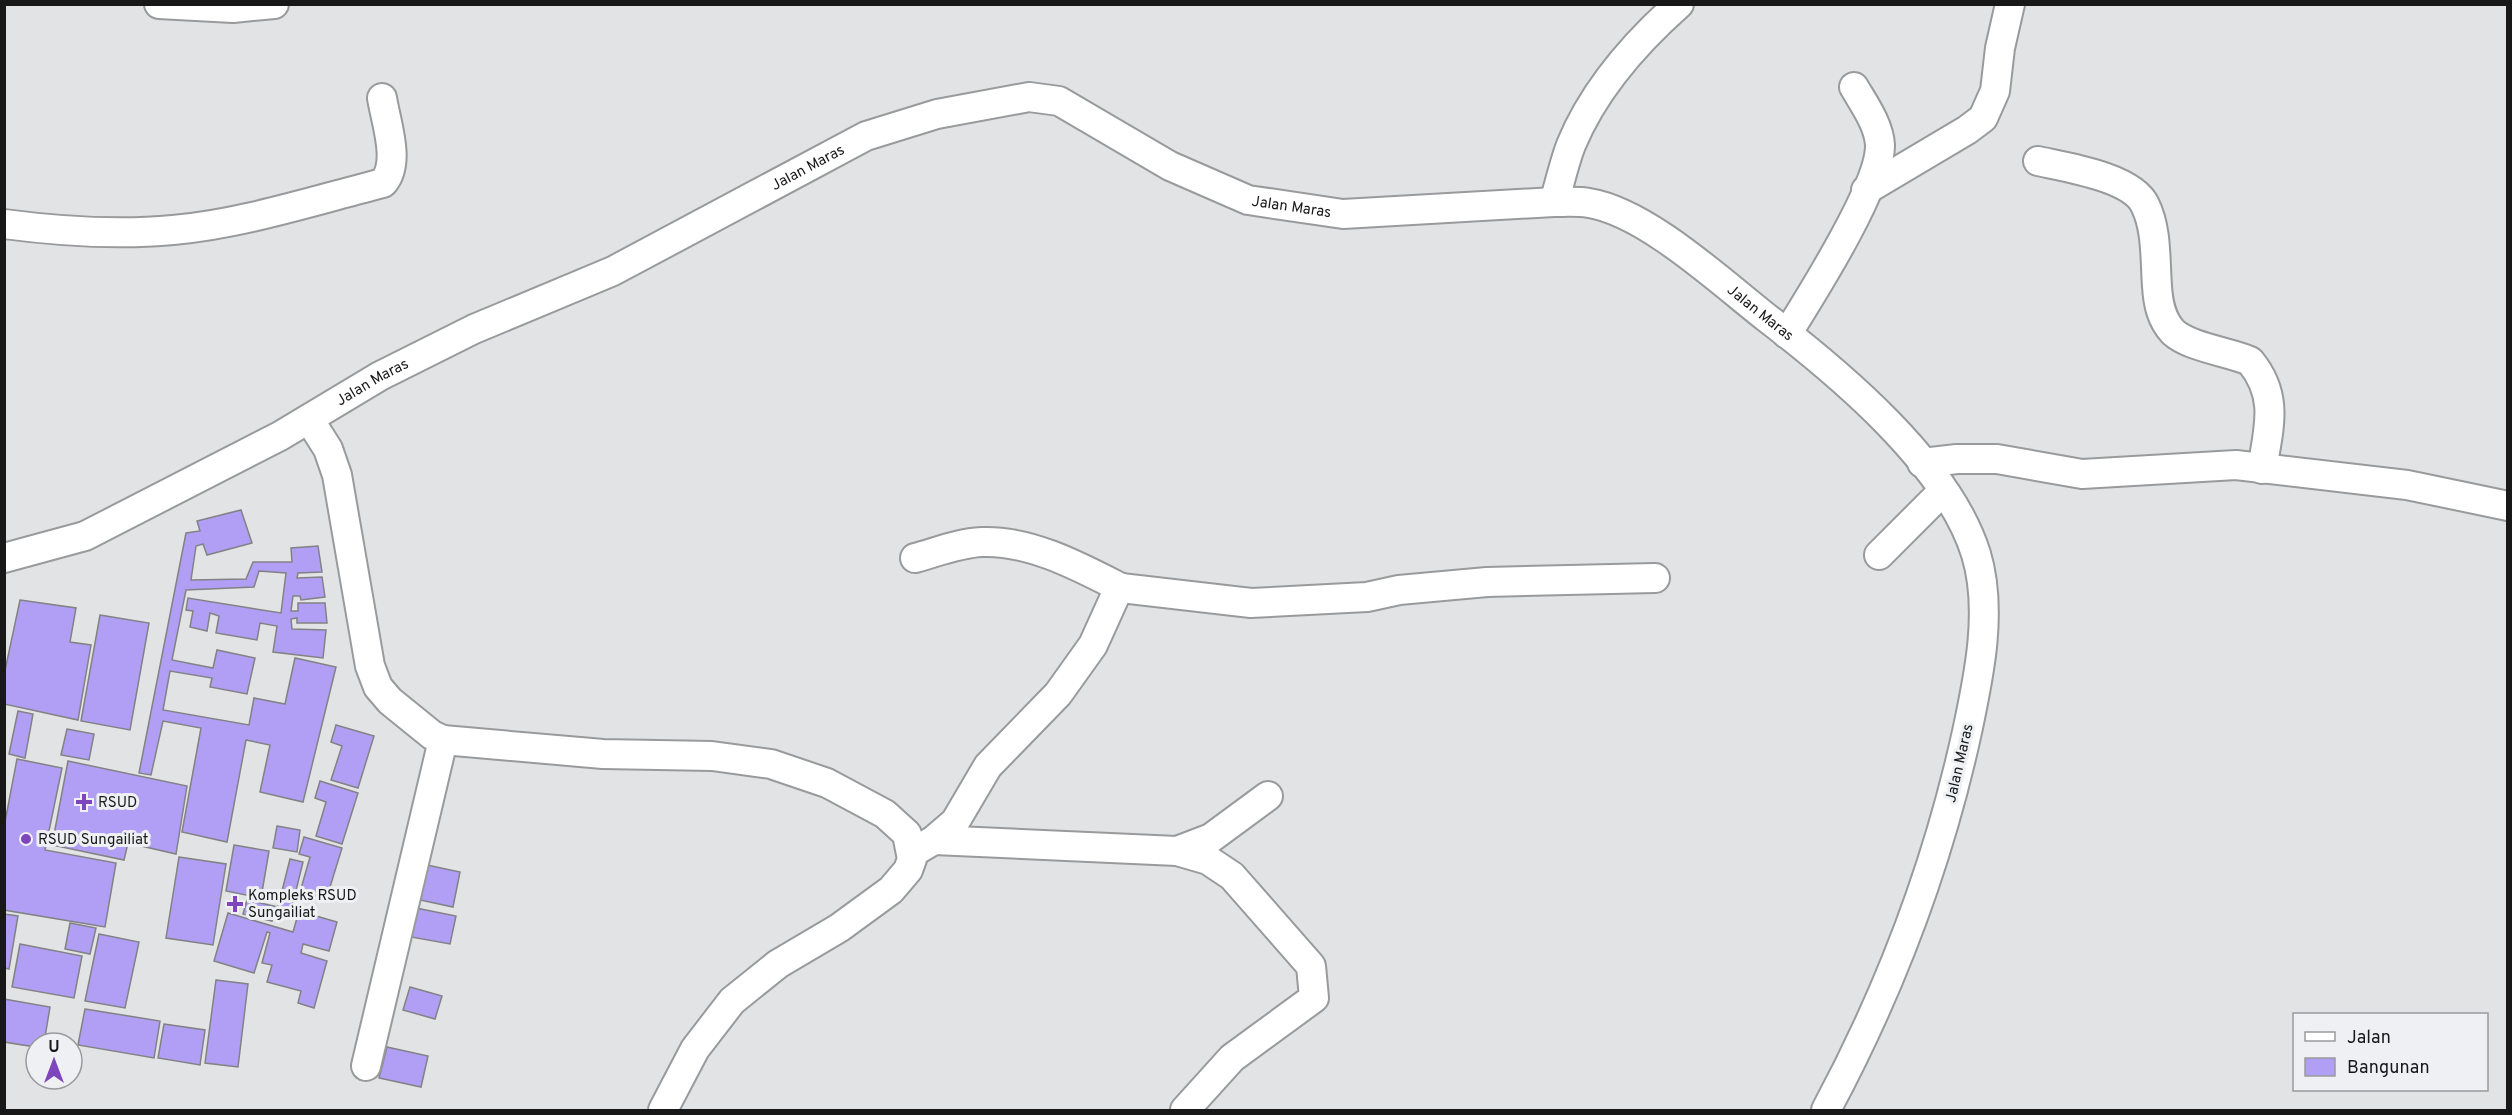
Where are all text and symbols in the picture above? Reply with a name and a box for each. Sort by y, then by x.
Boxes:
street label: Jalan Maras [768,141,848,196]
street label: Jalan Maras [1250,193,1332,223]
street label: Jalan Maras [1723,281,1797,346]
street label: Jalan Maras [333,355,412,411]
street label: Jalan Maras [1942,722,1979,805]
marker: RSUD [75,793,93,811]
place label: RSUD [98,794,137,813]
place label: RSUD Sungailiat [38,831,148,850]
marker: RSUD Sungailiat [19,832,33,846]
place label: Kompleks RSUD Sungailiat [248,887,357,923]
marker: Kompleks RSUD Sungailiat [226,895,244,913]
legend [2293,1013,2488,1091]
text: Jalan [2347,1027,2391,1050]
north arrow [24,1031,84,1091]
text: U [48,1038,60,1058]
text: Bangunan [2347,1057,2430,1080]

